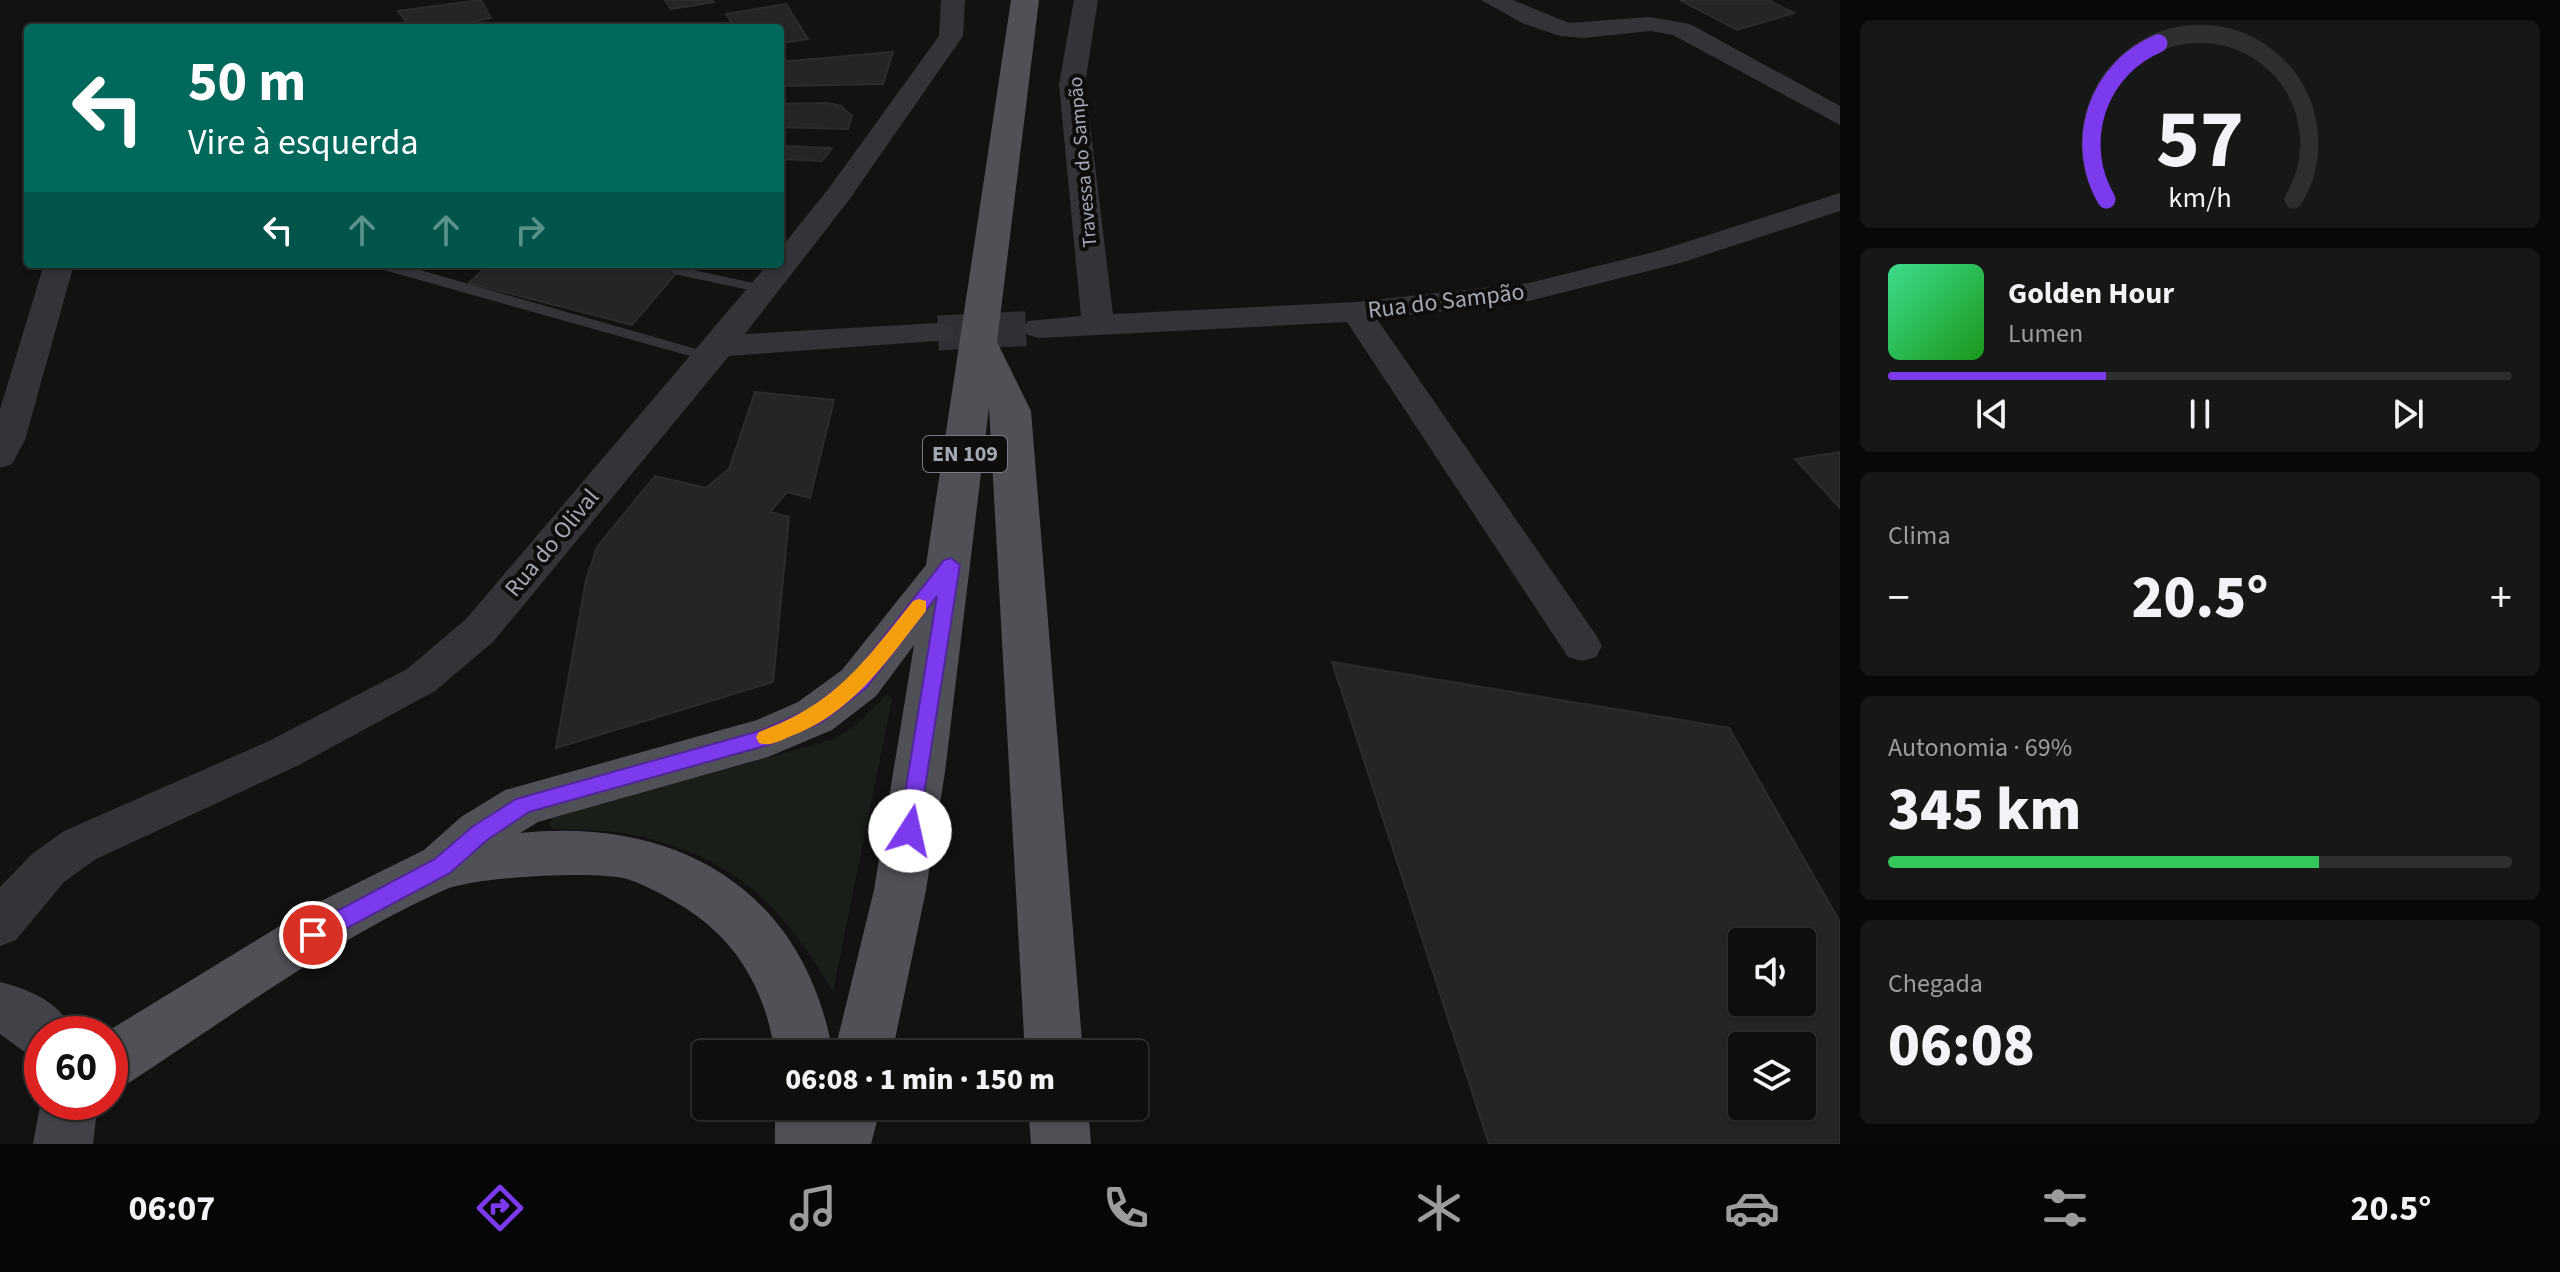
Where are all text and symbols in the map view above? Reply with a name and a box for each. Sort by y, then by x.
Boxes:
text: 50 m [188,43,306,122]
icon: left [56,56,160,160]
street label: Travessa do Sampão [1062,75,1104,249]
text: 57 [2156,81,2244,199]
text: Vire à esquerda [188,117,419,168]
text: km/h [2168,178,2232,218]
icon: left [256,208,300,252]
icon: ahead [340,208,384,252]
icon: ahead [424,208,468,252]
icon: right [508,208,552,252]
text: Golden Hour [2008,272,2174,315]
street label: Rua do Sampão [1366,274,1526,328]
text: Lumen [2008,315,2083,352]
icon: previous [1970,392,2014,436]
icon: pause [2178,392,2222,436]
icon: next [2386,392,2430,436]
road number: EN 109 [923,436,1007,472]
street label: Rua do Olival [496,481,608,605]
text: Clima [1888,517,1951,554]
text: 20.5° [2132,556,2268,641]
text: − [1888,567,1910,630]
text: + [2490,567,2512,630]
text: Autonomia · 69% [1888,729,2072,766]
text: 345 km [1888,768,2081,853]
position arrow [868,789,952,873]
pin [279,901,347,969]
icon: arrive [291,913,335,957]
map controls [1728,928,1816,1120]
button: sound [1728,928,1816,1016]
text: Chegada [1888,965,1983,1002]
text: 06:08 [1888,1004,2035,1089]
speed limit sign: 60 [24,1016,128,1120]
button: layers [1728,1032,1816,1120]
text: 06:08 · 1 min · 150 m [785,1058,1055,1101]
icon: directions [472,1180,528,1236]
icon: music [785,1180,841,1236]
icon: phone [1098,1180,1154,1236]
icon: climate [1411,1180,1467,1236]
icon: car [1724,1180,1780,1236]
icon: filters [2037,1180,2093,1236]
text: 06:07 [129,1183,215,1234]
text: 20.5° [2350,1183,2431,1234]

